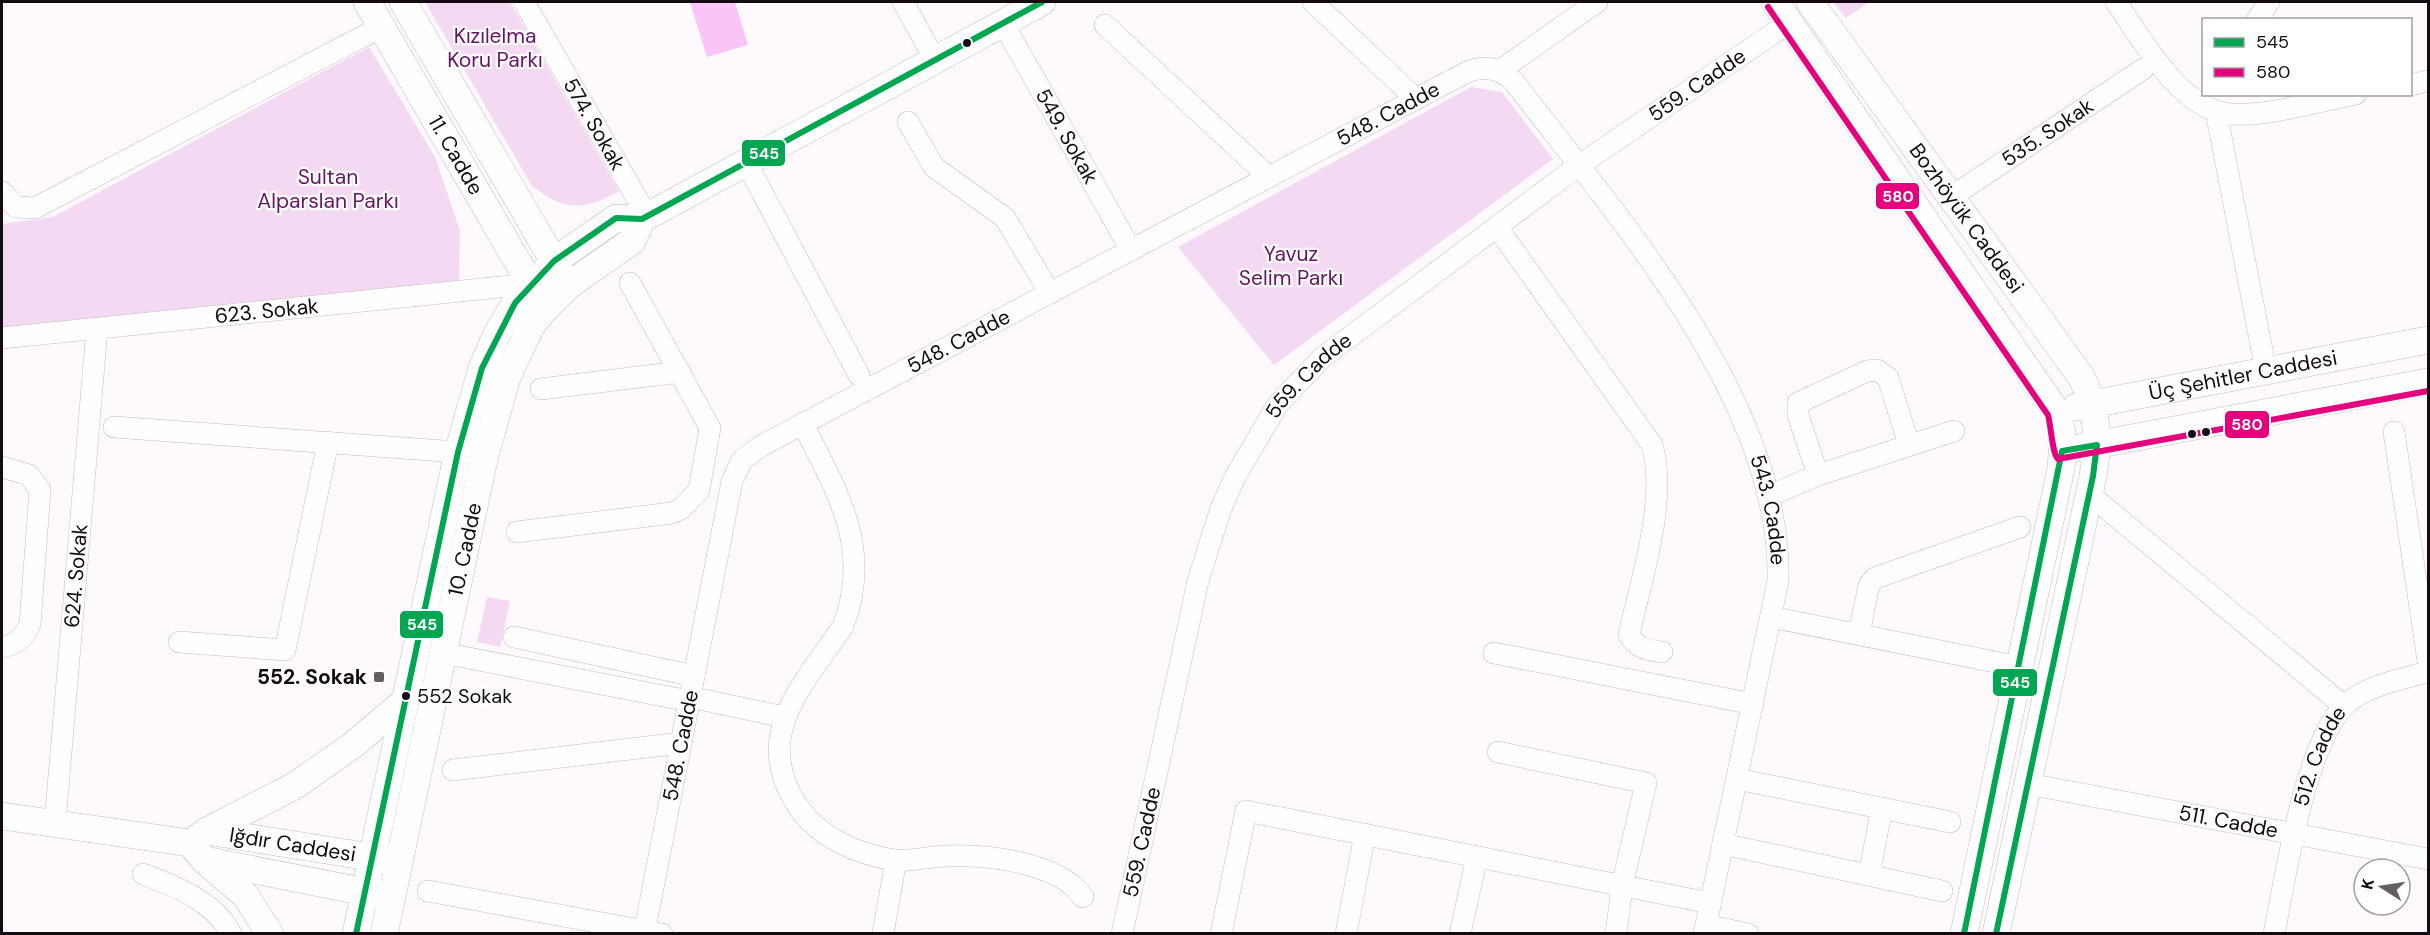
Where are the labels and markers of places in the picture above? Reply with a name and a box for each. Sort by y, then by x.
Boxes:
unlabelled marker [961,37,973,49]
unlabelled marker [2200,426,2212,438]
unlabelled marker [2186,428,2198,440]
place label: 552. Sokak [257,663,367,691]
marker: 552. Sokak [372,670,386,684]
place label: 552 Sokak [417,683,512,709]
marker: 552 Sokak [400,690,412,702]

